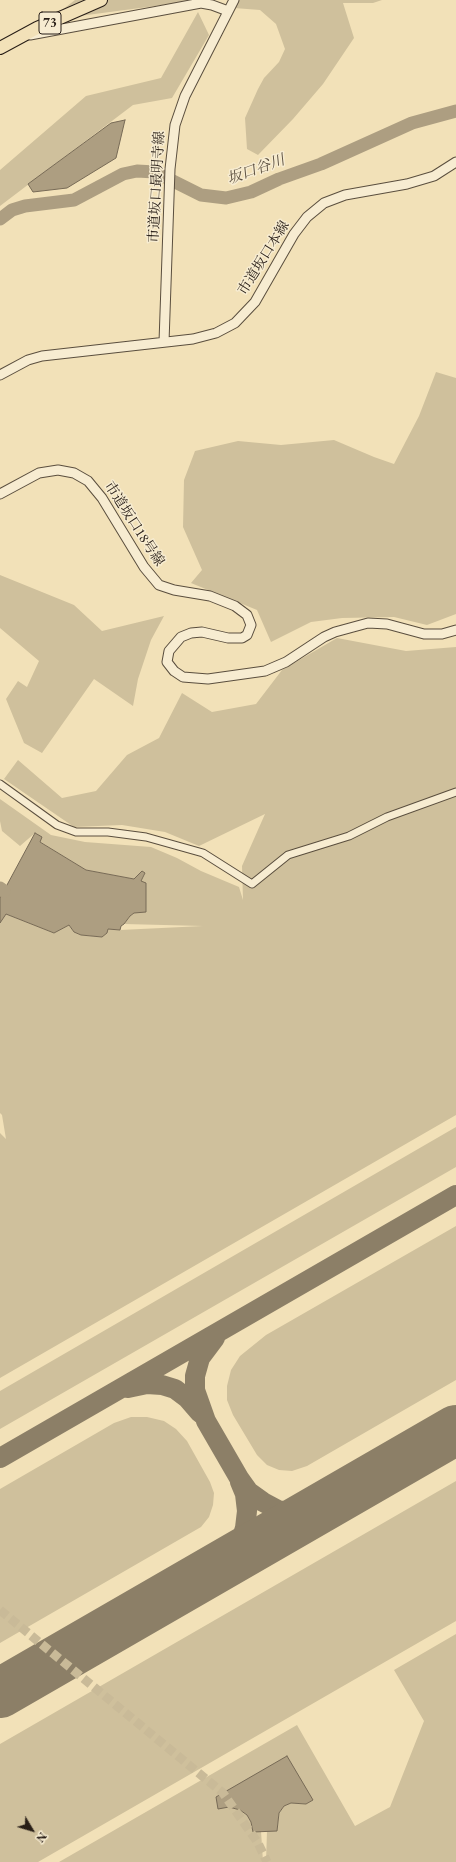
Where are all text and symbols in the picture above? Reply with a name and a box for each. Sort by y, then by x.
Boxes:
road number: 73 [39,12,61,34]
street label: 市道坂口最明寺線 [146,131,168,243]
water label: 坂口谷川 [225,151,287,189]
street label: 市道坂口本線 [235,218,293,298]
street label: 市道坂口18号線 [100,479,168,569]
north arrow [12,1810,52,1850]
text: N [33,1830,50,1845]

